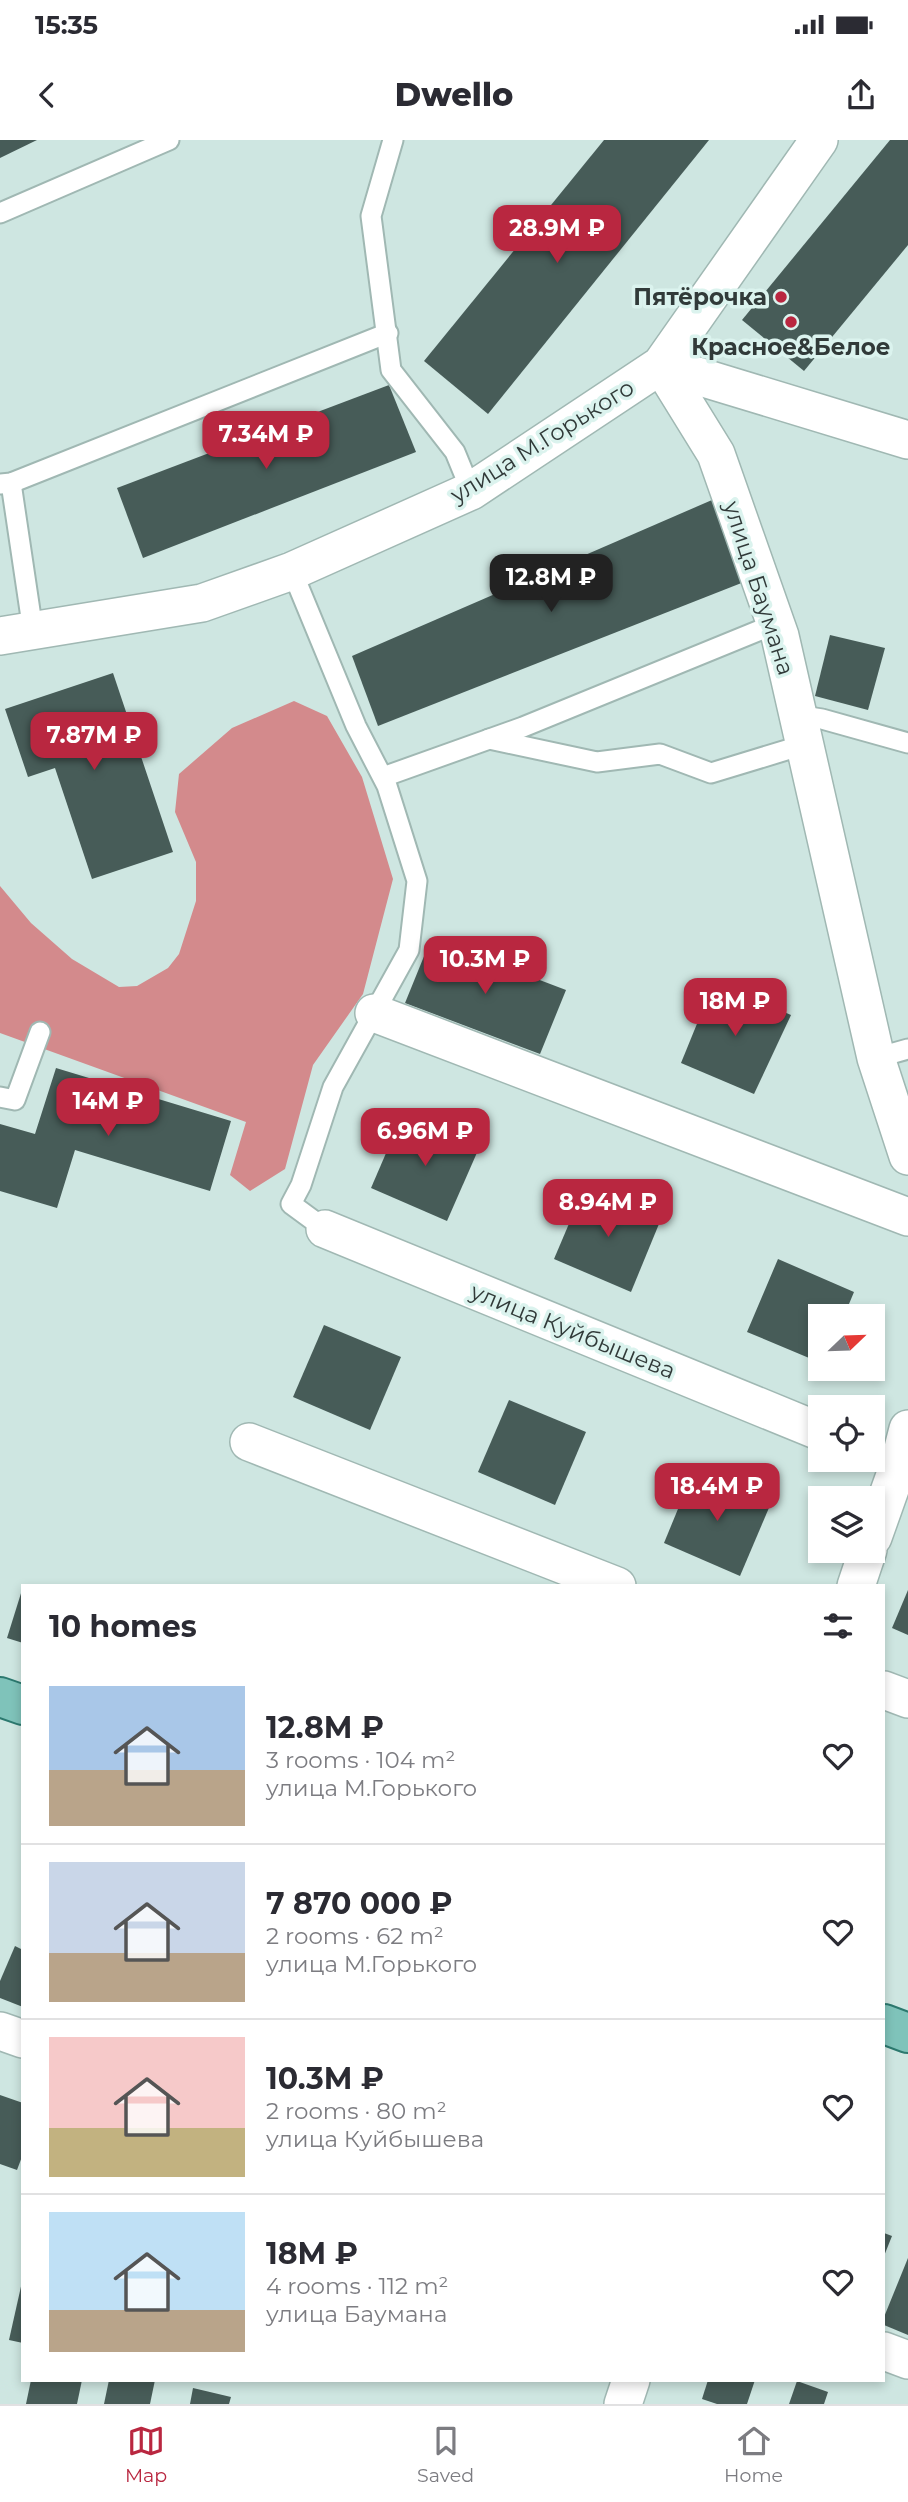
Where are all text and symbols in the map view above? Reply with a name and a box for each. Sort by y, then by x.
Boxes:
text: 15:35 [35,9,98,41]
text: Dwello [395,75,513,114]
icon: back [28,76,66,114]
icon: share [842,76,880,114]
pin: 28.9M ₽ [492,206,622,265]
text: 28.9M ₽ [509,214,605,242]
place label: Пятёрочка [633,283,767,311]
marker: Пятёрочка [773,289,789,305]
marker: Красное&Белое [783,314,799,330]
place label: Красное&Белое [691,333,891,361]
street label: улица М.Горького [444,373,639,509]
pin: 7.34M ₽ [201,412,331,471]
text: 7.34M ₽ [218,420,314,448]
street label: улица Баумана [717,497,800,679]
pin: 12.8M ₽ [486,554,616,614]
text: 12.8M ₽ [506,563,596,591]
pin: 7.87M ₽ [29,712,159,772]
text: 7.87M ₽ [46,721,142,749]
pin: 10.3M ₽ [420,936,550,996]
text: 10.3M ₽ [440,945,530,973]
pin: 18M ₽ [686,978,784,1038]
text: 18M ₽ [700,987,770,1015]
pin: 14M ₽ [59,1079,157,1138]
text: 14M ₽ [72,1087,144,1115]
pin: 6.96M ₽ [360,1108,490,1168]
text: 6.96M ₽ [377,1117,473,1145]
pin: 8.94M ₽ [543,1180,673,1239]
text: 8.94M ₽ [559,1188,657,1216]
street label: улица Куйбышева [466,1277,679,1385]
north arrow [808,1304,886,1381]
map controls [808,1304,885,1563]
button: locate [808,1395,885,1472]
pin: 18.4M ₽ [652,1464,782,1523]
text: 18.4M ₽ [671,1472,763,1500]
button: layers [808,1486,885,1563]
icon: filters [819,1607,857,1645]
text: 10 homes [49,1608,197,1645]
text: 12.8M ₽ [266,1709,384,1746]
icon: home [105,1714,189,1798]
icon: heart [819,1737,857,1775]
text: 3 rooms · 104 m² [266,1746,455,1774]
text: улица М.Горького [266,1774,477,1802]
text: 7 870 000 ₽ [266,1885,453,1922]
icon: home [105,1890,189,1974]
icon: heart [819,1913,857,1951]
text: 2 rooms · 62 m² [266,1922,444,1950]
text: улица М.Горького [266,1950,477,1978]
text: 10.3M ₽ [266,2060,384,2097]
icon: home [105,2065,189,2149]
icon: heart [819,2088,857,2126]
text: 2 rooms · 80 m² [266,2097,447,2125]
text: улица Куйбышева [266,2125,484,2153]
text: 18M ₽ [266,2235,358,2272]
icon: home [105,2240,189,2324]
icon: heart [819,2263,857,2301]
text: 4 rooms · 112 m² [266,2272,448,2300]
text: улица Баумана [266,2300,447,2328]
tab: Map [125,2422,167,2487]
tab: Saved [417,2422,474,2487]
tab: Home [724,2422,783,2487]

